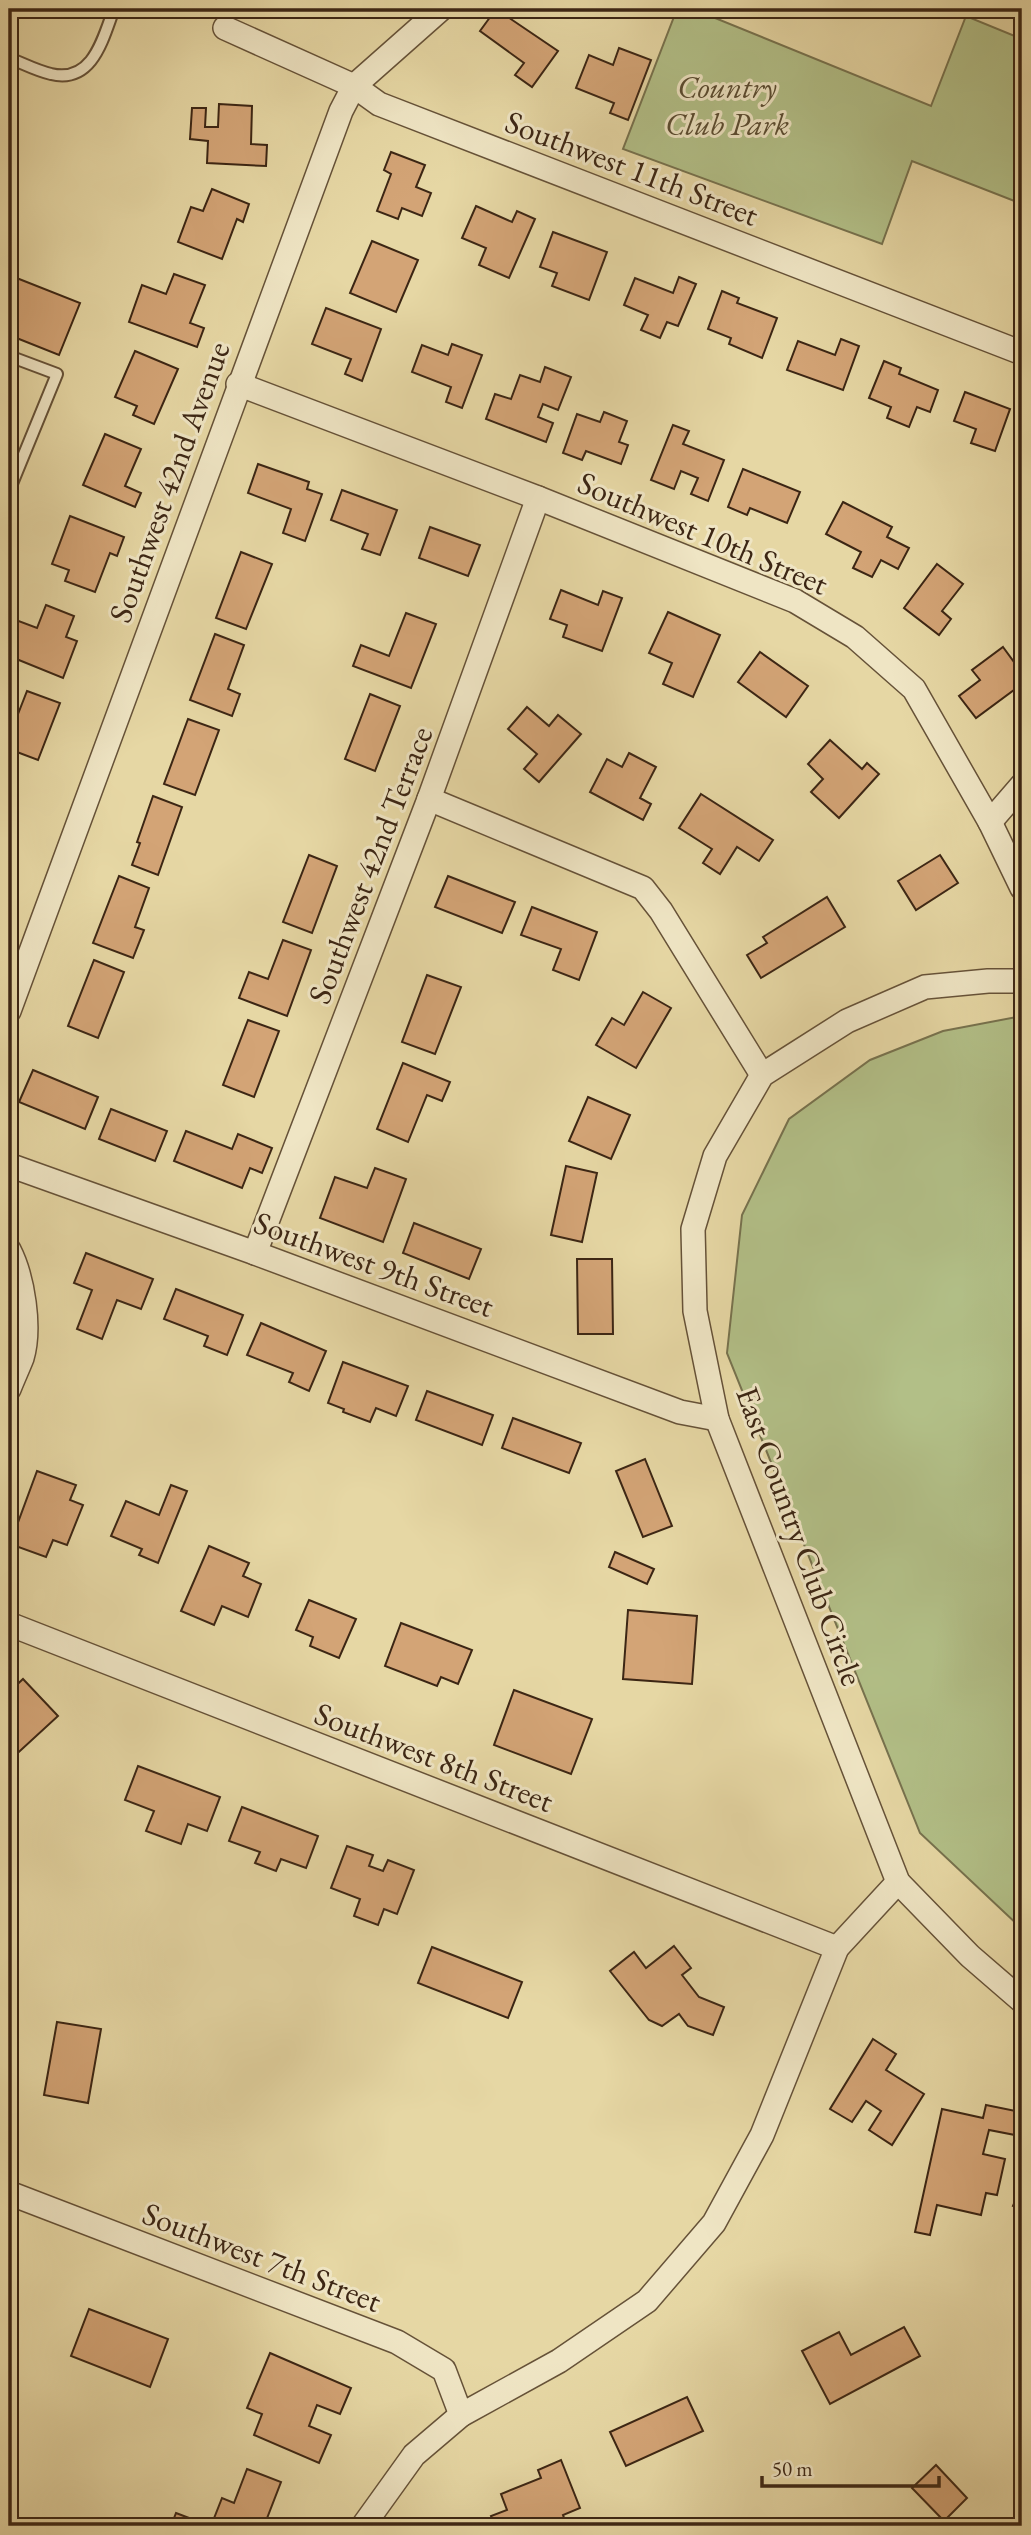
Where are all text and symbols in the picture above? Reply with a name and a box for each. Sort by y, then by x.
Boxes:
park label: Country Club Park [665,66,789,145]
street label: Southwest 11th Street [500,100,764,236]
street label: Southwest 42nd Avenue [99,336,239,628]
street label: Southwest 10th Street [572,461,834,605]
street label: Southwest 42nd Terrace [298,720,442,1010]
street label: Southwest 9th Street [248,1201,500,1327]
street label: East Country Club Circle [726,1381,874,1691]
street label: Southwest 8th Street [309,1692,559,1822]
street label: Southwest 7th Street [137,2192,387,2322]
scale bar [762,2444,938,2488]
text: 50 m [772,2455,813,2482]

